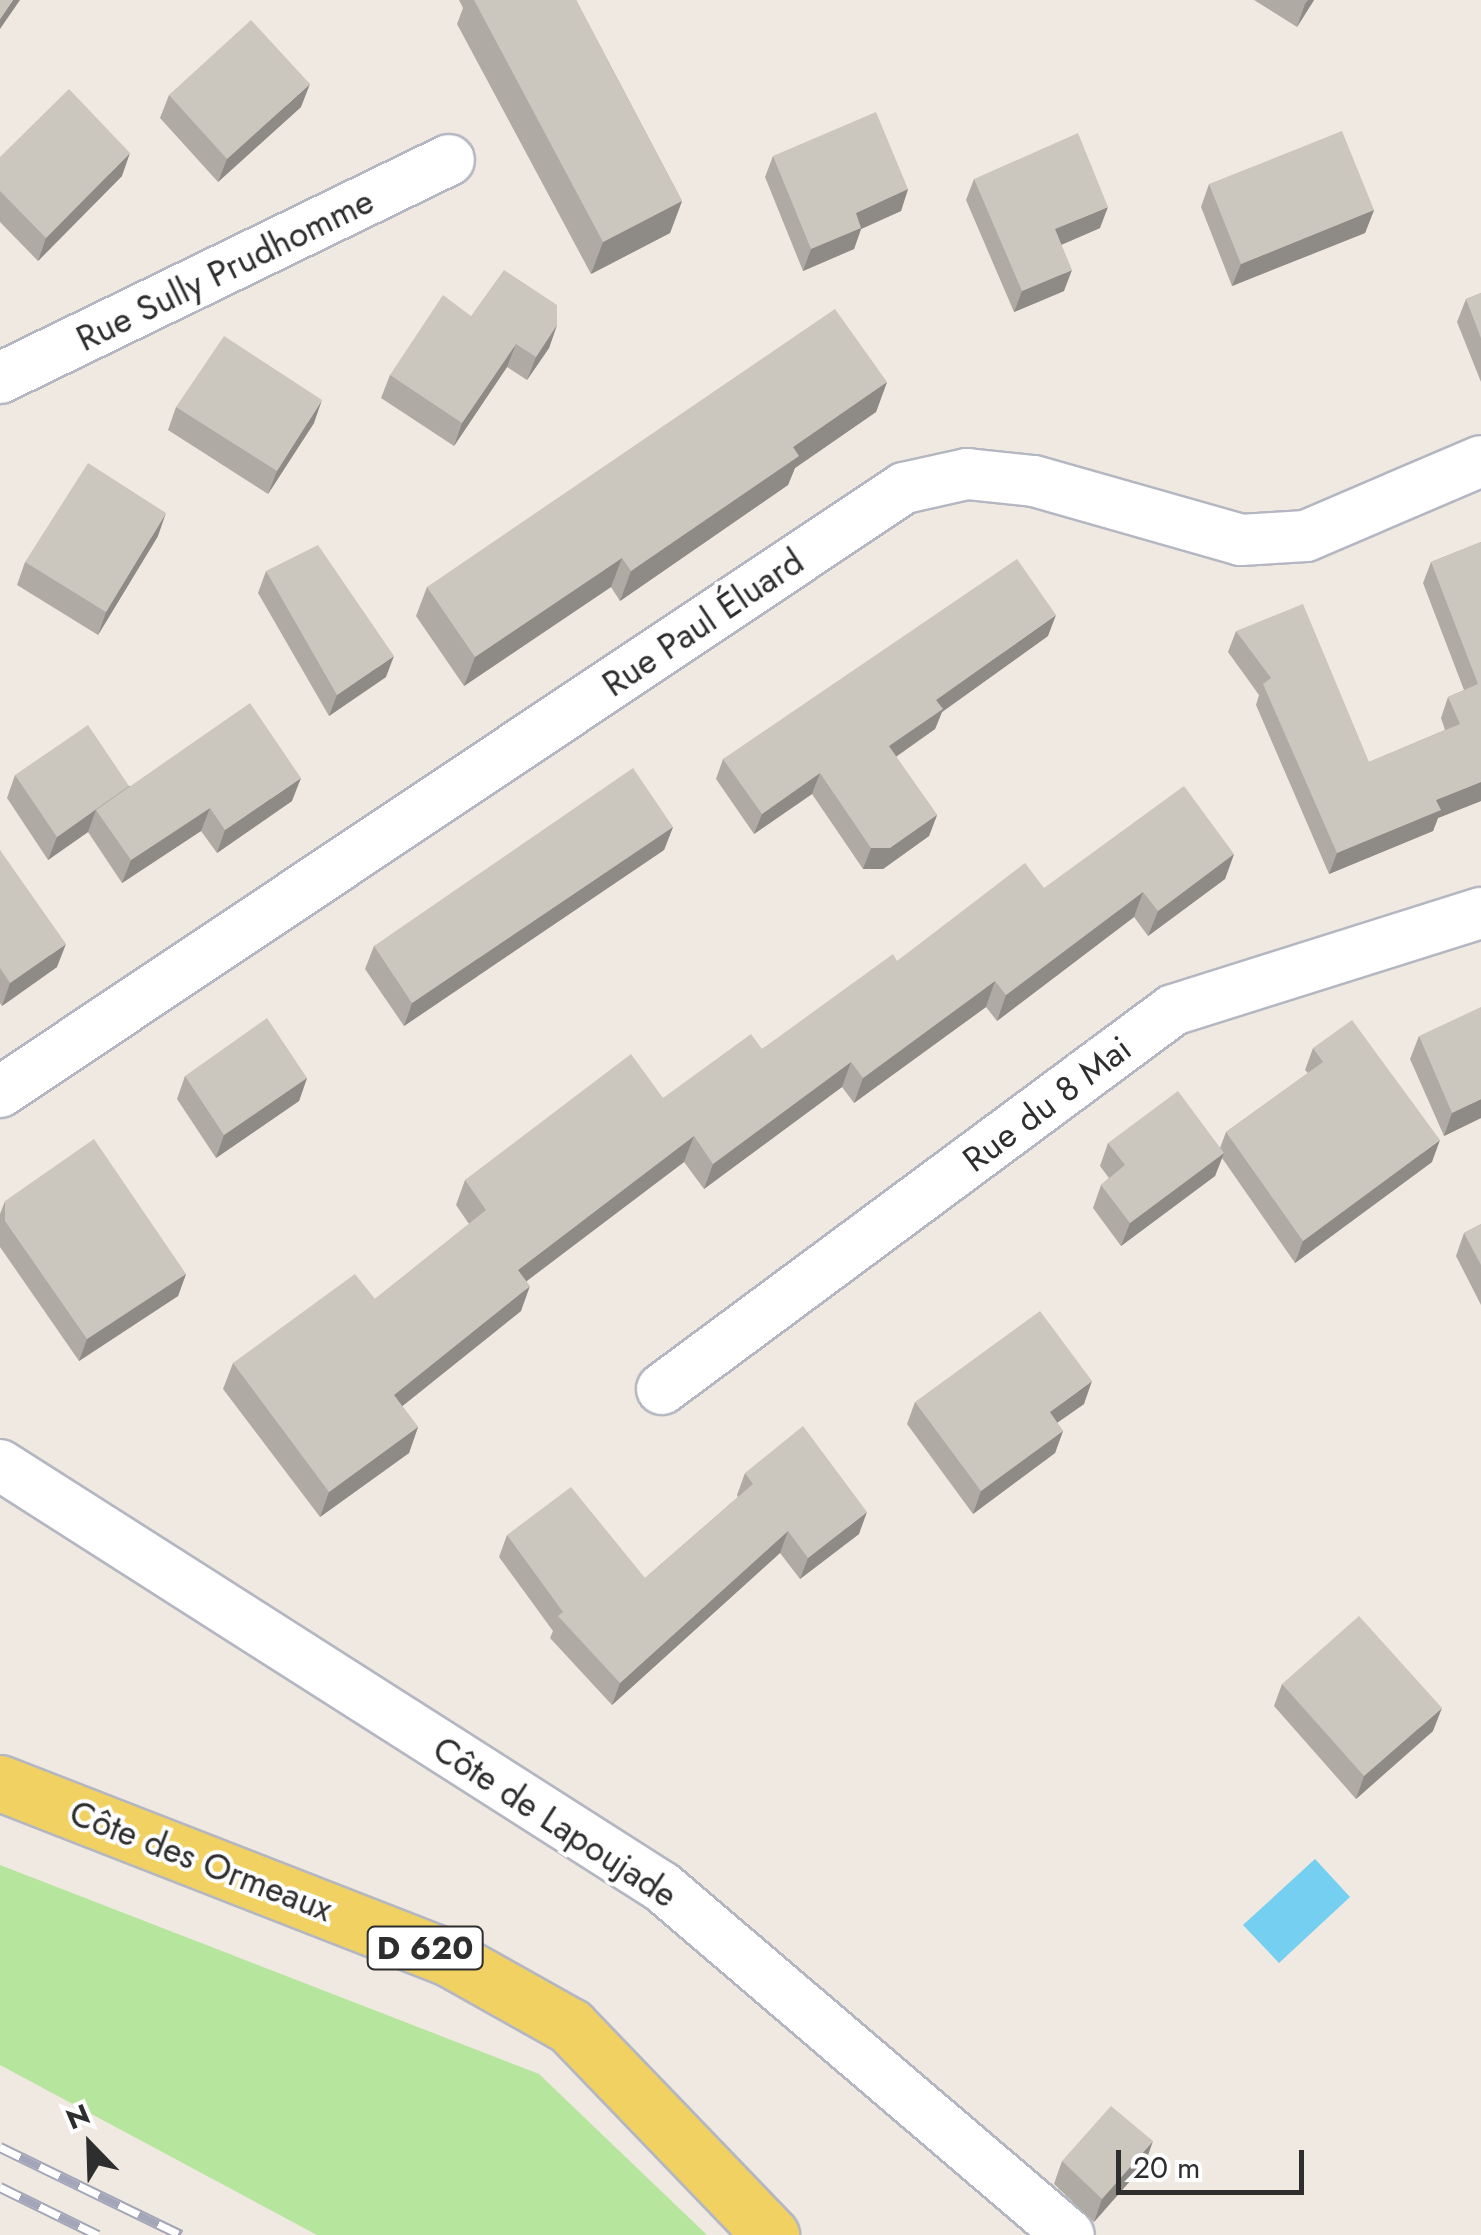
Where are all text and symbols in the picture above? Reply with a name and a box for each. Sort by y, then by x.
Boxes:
street label: Rue Sully Prudhomme [70,180,380,360]
street label: Rue Paul Éluard [595,540,811,706]
street label: Rue du 8 Mai [955,1027,1139,1181]
street label: Côte de Lapoujade [425,1728,685,1916]
street label: Côte des Ormeaux [64,1792,338,1930]
road number: D 620 [365,1921,485,1975]
text: N [60,2094,96,2140]
north arrow [40,2095,140,2195]
scale bar [1121,2130,1308,2192]
text: 20 m [1133,2146,1200,2189]

